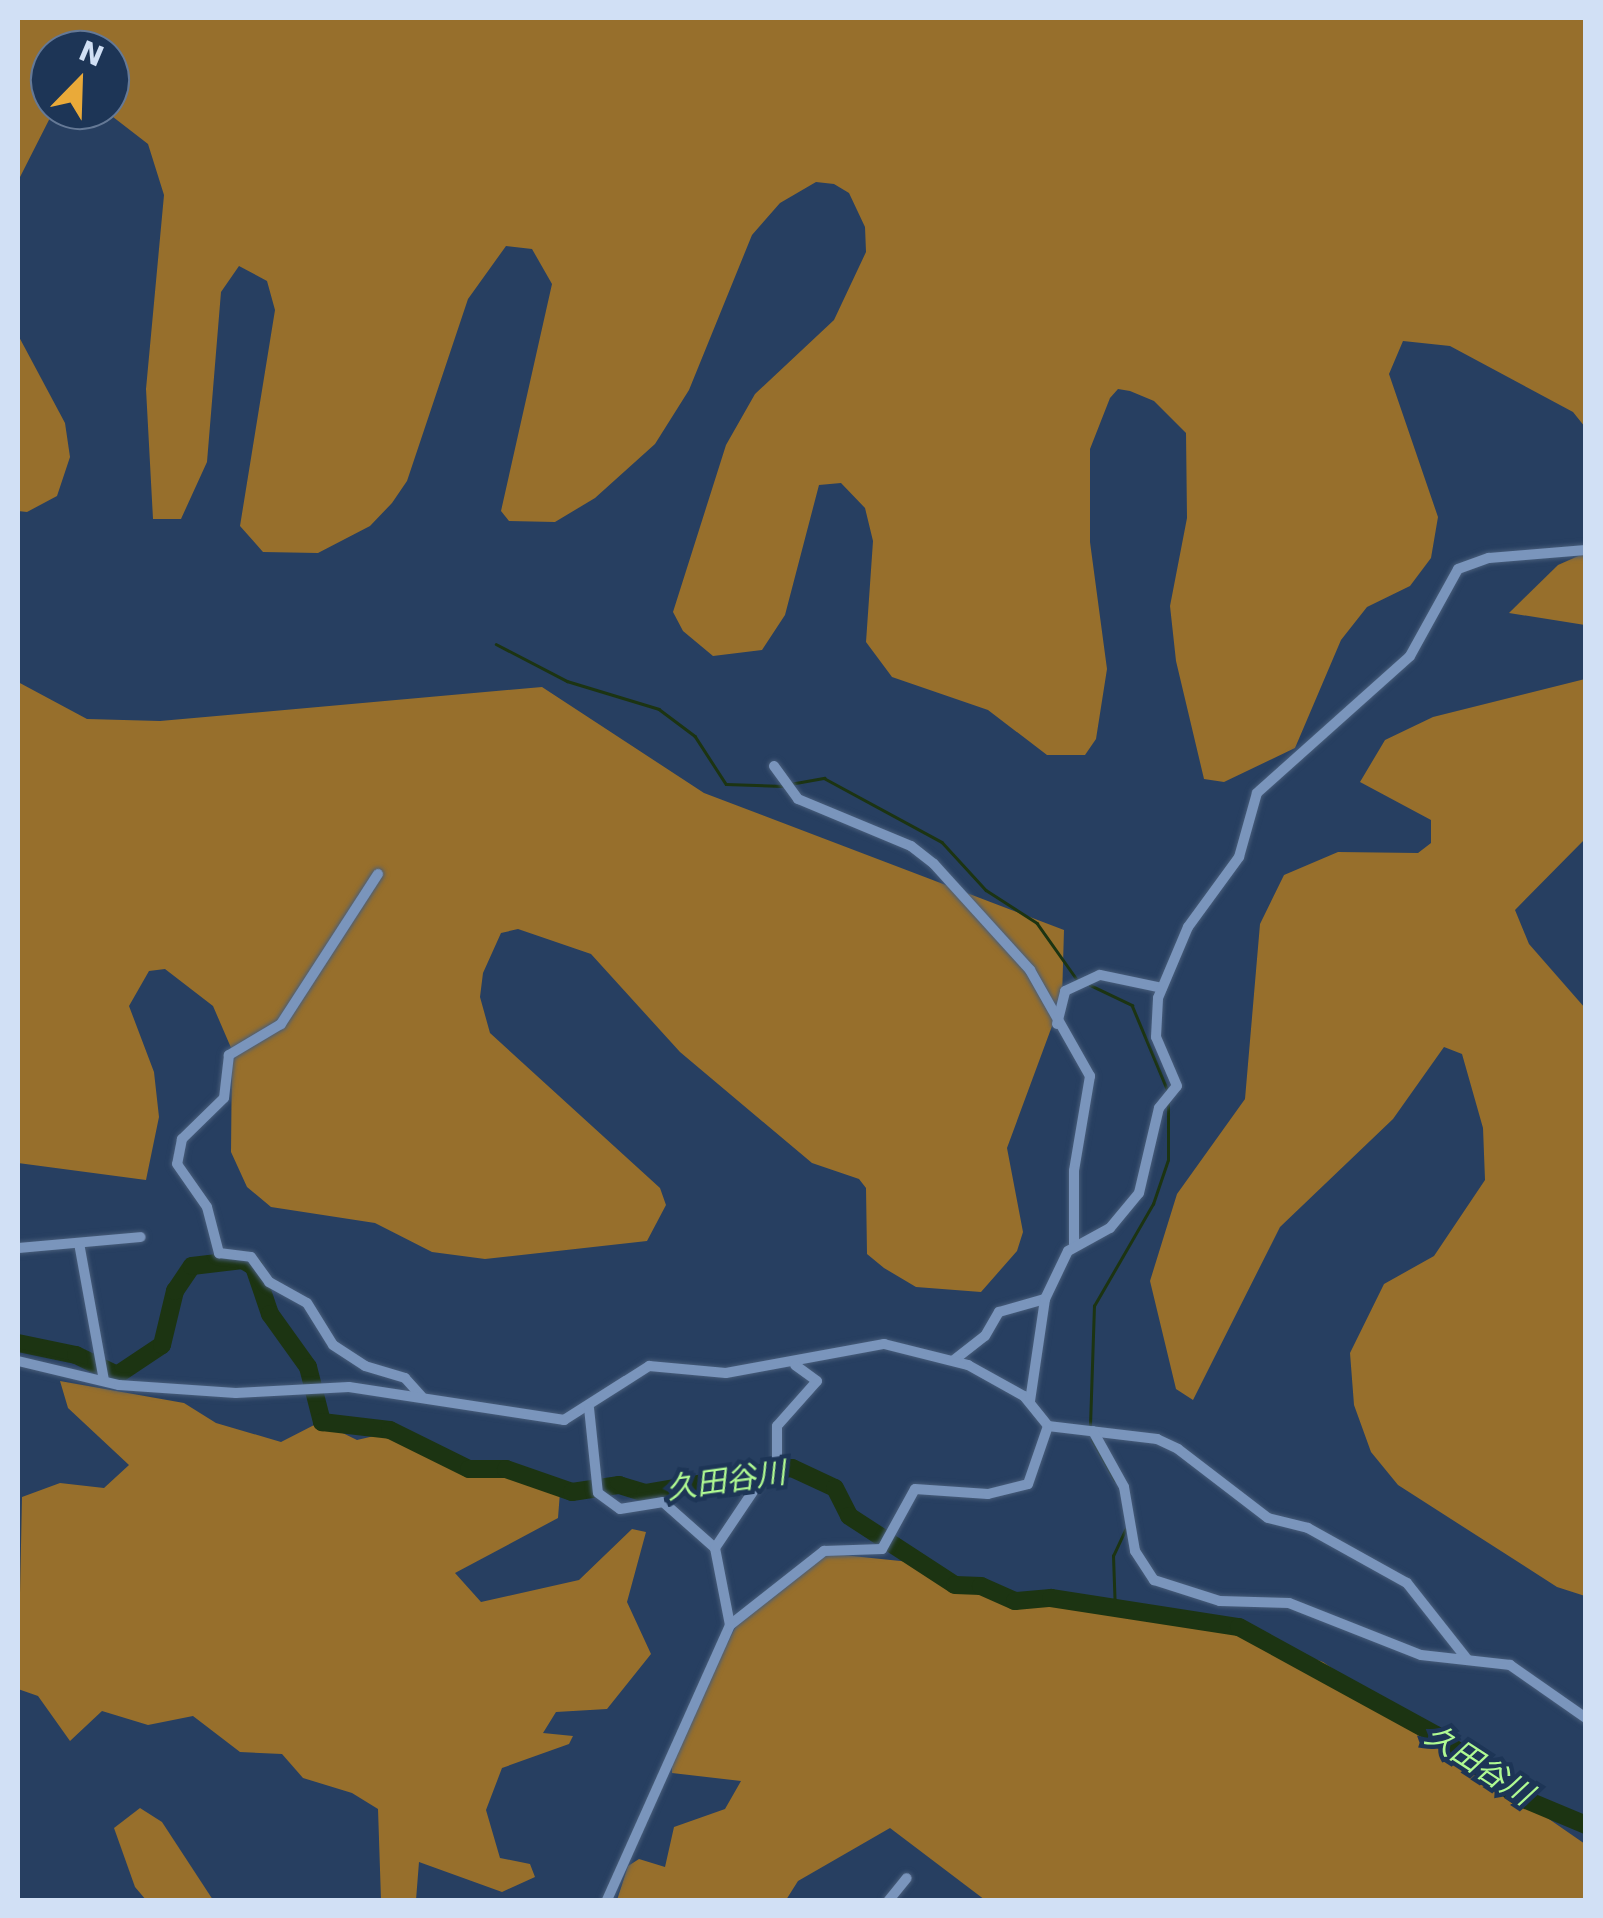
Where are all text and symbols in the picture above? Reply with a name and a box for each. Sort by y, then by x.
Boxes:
north arrow [30,30,130,130]
text: N [74,34,108,74]
water label: 久田谷川 [664,1455,788,1507]
water label: 久田谷川 [1419,1717,1539,1813]

